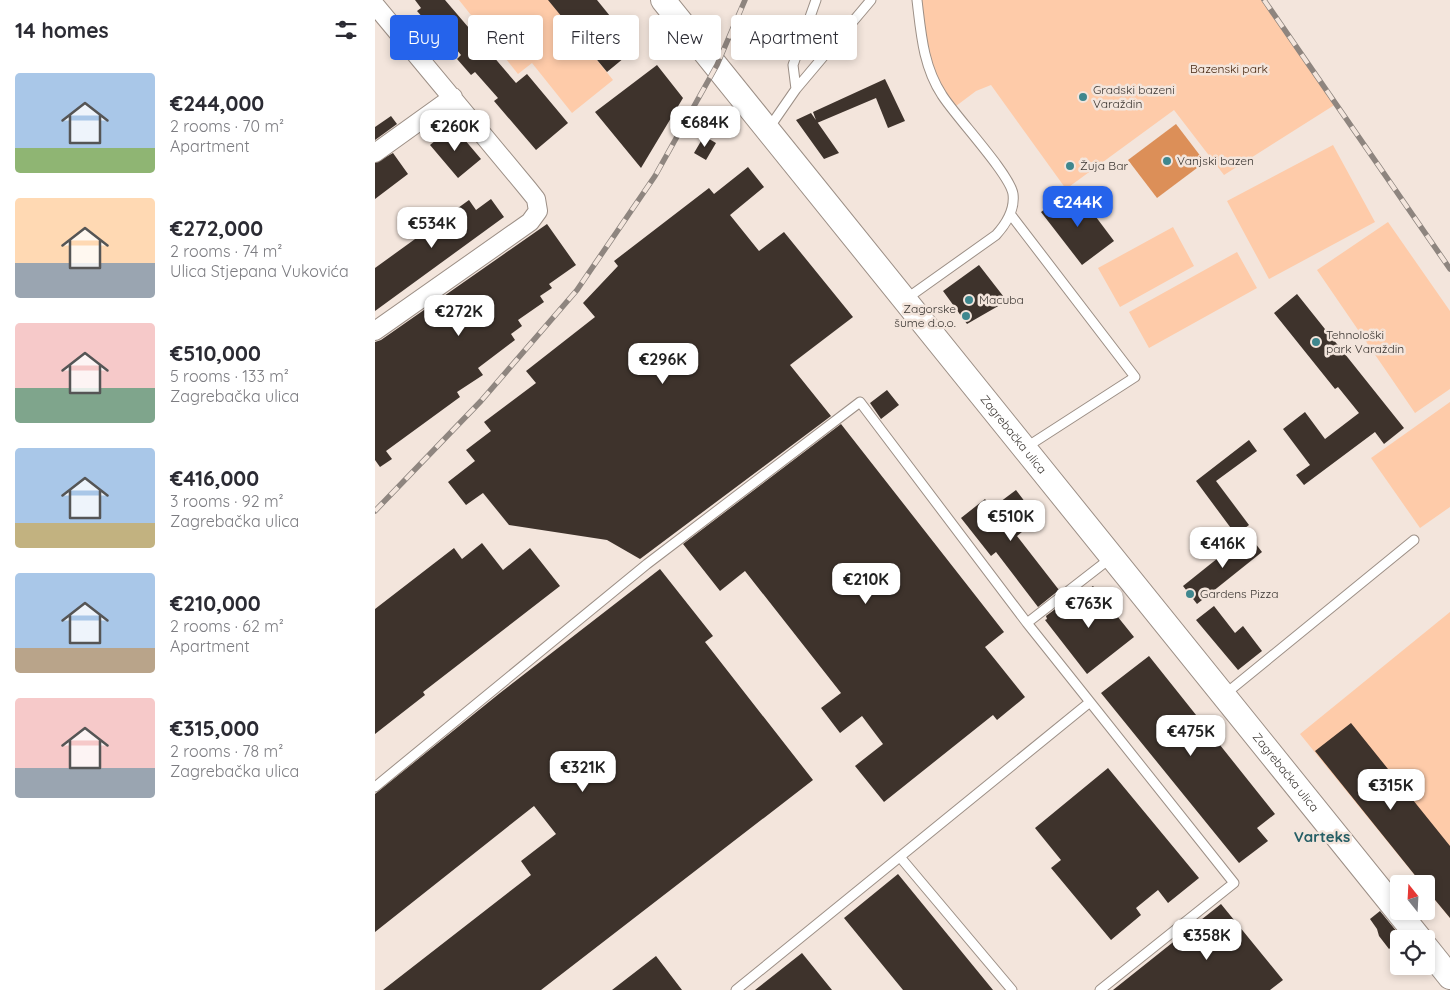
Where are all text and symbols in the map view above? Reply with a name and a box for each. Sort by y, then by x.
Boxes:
chip: Buy [390,15,458,60]
chip: Rent [468,15,543,60]
chip: Filters [553,15,639,60]
chip: New [649,15,721,60]
chip: Apartment [731,15,857,60]
icon: filters [332,16,360,44]
text: 14 homes [15,17,109,43]
park label: Bazenski park [1190,61,1268,76]
place label: Gradski bazeni Varaždin [1093,82,1175,111]
text: €244,000 [170,90,264,116]
marker: Gradski bazeni Varaždin [1077,91,1089,103]
icon: home [55,93,115,153]
pin: €684K [670,106,740,148]
pin: €260K [420,110,490,152]
text: €684K [681,112,729,132]
text: 2 rooms · 70 m² [170,116,284,136]
text: €260K [431,116,479,136]
text: Apartment [170,136,250,156]
place label: Vanjski bazen [1177,153,1254,168]
marker: Vanjski bazen [1161,155,1173,167]
place label: Žuja Bar [1080,158,1128,173]
marker: Žuja Bar [1064,160,1076,172]
pin: €244K [1043,186,1113,228]
text: €244K [1054,192,1102,212]
pin: €534K [397,206,467,249]
text: €534K [408,213,456,233]
text: €272,000 [170,215,263,241]
icon: home [55,218,115,278]
text: 2 rooms · 74 m² [170,241,282,261]
text: Ulica Stjepana Vukovića [170,261,349,281]
place label: Macuba [979,292,1024,307]
pin: €272K [424,294,494,337]
marker: Macuba [963,294,975,306]
text: €272K [435,301,483,321]
place label: Zagorske šume d.o.o. [894,301,956,330]
marker: Zagorske šume d.o.o. [960,310,972,322]
place label: Tehnološki park Varaždin [1326,327,1404,356]
marker: Tehnološki park Varaždin [1310,336,1322,348]
text: €510,000 [170,340,261,366]
pin: €296K [628,342,698,385]
icon: home [55,343,115,403]
text: €296K [639,349,687,369]
text: 5 rooms · 133 m² [170,366,289,386]
text: Zagrebačka ulica [170,386,299,406]
street label: Zagrebačka ulica [977,392,1050,477]
text: €416,000 [170,465,259,491]
icon: home [55,468,115,528]
text: 3 rooms · 92 m² [170,491,284,511]
pin: €510K [976,500,1046,542]
text: €510K [988,506,1034,526]
text: Zagrebačka ulica [170,511,299,531]
pin: €416K [1188,526,1258,569]
text: €416K [1201,533,1245,553]
pin: €210K [831,562,901,605]
text: €210K [843,569,889,589]
pin: €763K [1054,586,1124,629]
place label: Gardens Pizza [1200,586,1279,601]
marker: Gardens Pizza [1184,588,1196,600]
text: €210,000 [170,590,261,616]
icon: home [55,593,115,653]
text: €763K [1066,593,1112,613]
text: 2 rooms · 62 m² [170,616,284,636]
text: Apartment [170,636,250,656]
pin: €475K [1156,714,1226,757]
text: €315,000 [170,715,259,741]
icon: home [55,718,115,778]
text: €475K [1167,721,1215,741]
street label: Zagrebačka ulica [1250,729,1322,814]
text: 2 rooms · 78 m² [170,741,283,761]
pin: €321K [548,750,618,793]
text: €321K [561,757,605,777]
text: Zagrebačka ulica [170,761,299,781]
pin: €315K [1356,768,1426,811]
text: €315K [1369,775,1413,795]
district label: Varteks [1294,827,1350,846]
north arrow [1390,875,1435,920]
map controls [1390,875,1435,975]
pin: €358K [1172,918,1242,961]
text: €358K [1183,925,1231,945]
button: locate [1390,930,1435,975]

